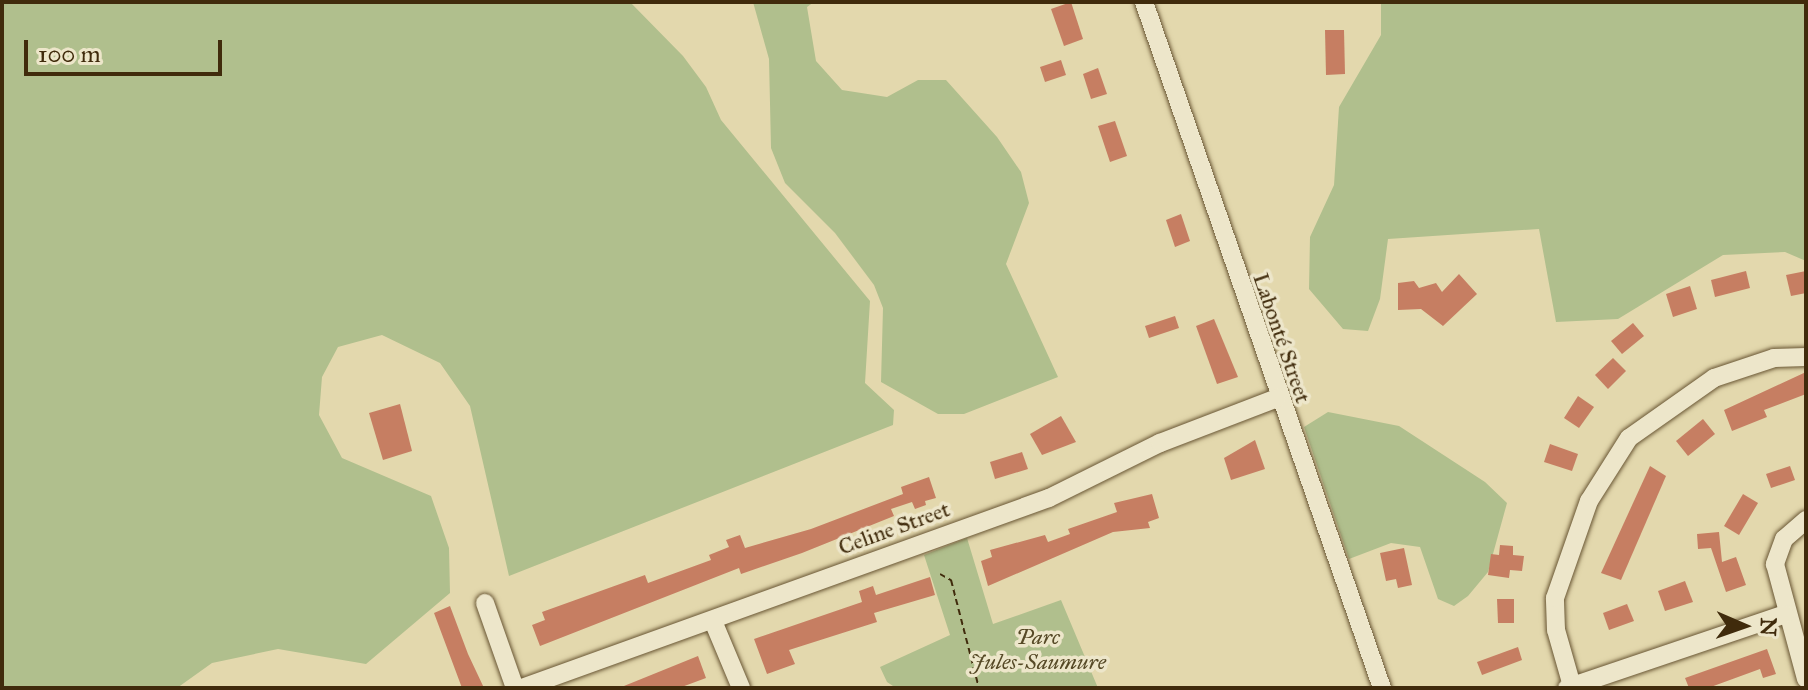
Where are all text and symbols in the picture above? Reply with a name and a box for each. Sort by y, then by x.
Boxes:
scale bar [28,24,226,74]
text: 100 m [38,39,101,69]
street label: Labonté Street [1247,270,1317,406]
street label: Celine Street [835,496,953,560]
north arrow [1704,586,1784,666]
text: N [1755,617,1782,637]
park label: Parc Jules-Saumure [970,623,1106,674]

